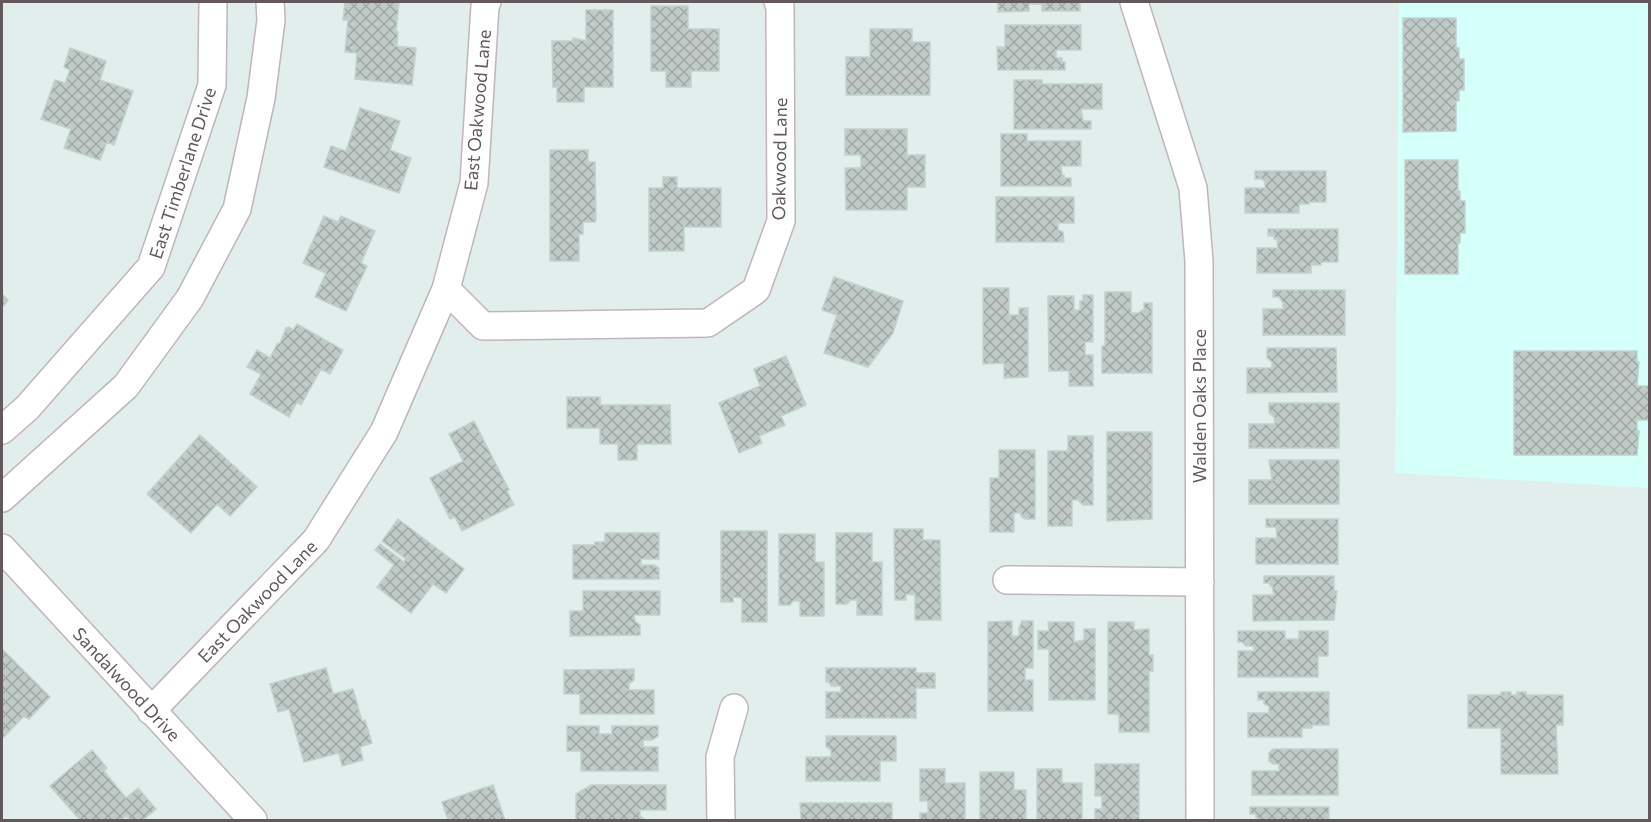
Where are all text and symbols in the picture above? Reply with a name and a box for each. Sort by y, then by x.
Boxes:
street label: East Oakwood Lane [459,28,495,192]
street label: East Timberlane Drive [144,84,220,262]
street label: Oakwood Lane [767,97,791,221]
street label: Walden Oaks Place [1188,329,1210,483]
street label: East Oakwood Lane [193,535,321,667]
street label: Sandalwood Drive [69,623,185,745]

